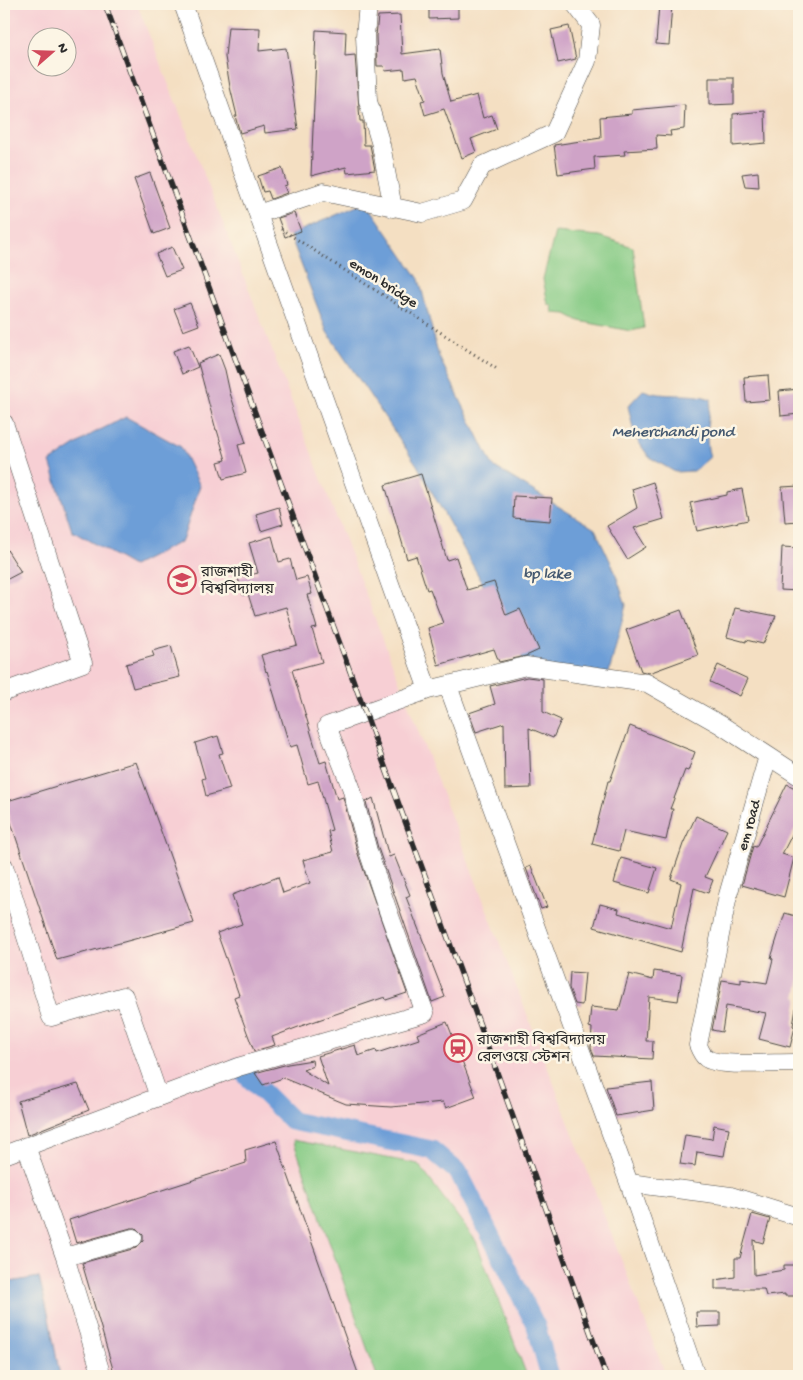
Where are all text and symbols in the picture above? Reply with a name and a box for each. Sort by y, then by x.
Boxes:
north arrow [28,28,78,78]
text: N [52,41,71,56]
street label: emon bridge [345,255,421,313]
water label: Meherchandi pond [612,424,736,443]
place label: রাজশাহী বিশ্ববিদ্যালয় [200,563,274,599]
school or university icon: রাজশাহী বিশ্ববিদ্যালয় [167,565,197,595]
water label: bp lake [523,566,572,585]
street label: em road [734,797,766,853]
place label: রাজশাহী বিশ্ববিদ্যালয় রেলওয়ে স্টেশন [476,1031,606,1067]
station icon: রাজশাহী বিশ্ববিদ্যালয় রেলওয়ে স্টেশন [443,1033,473,1063]

